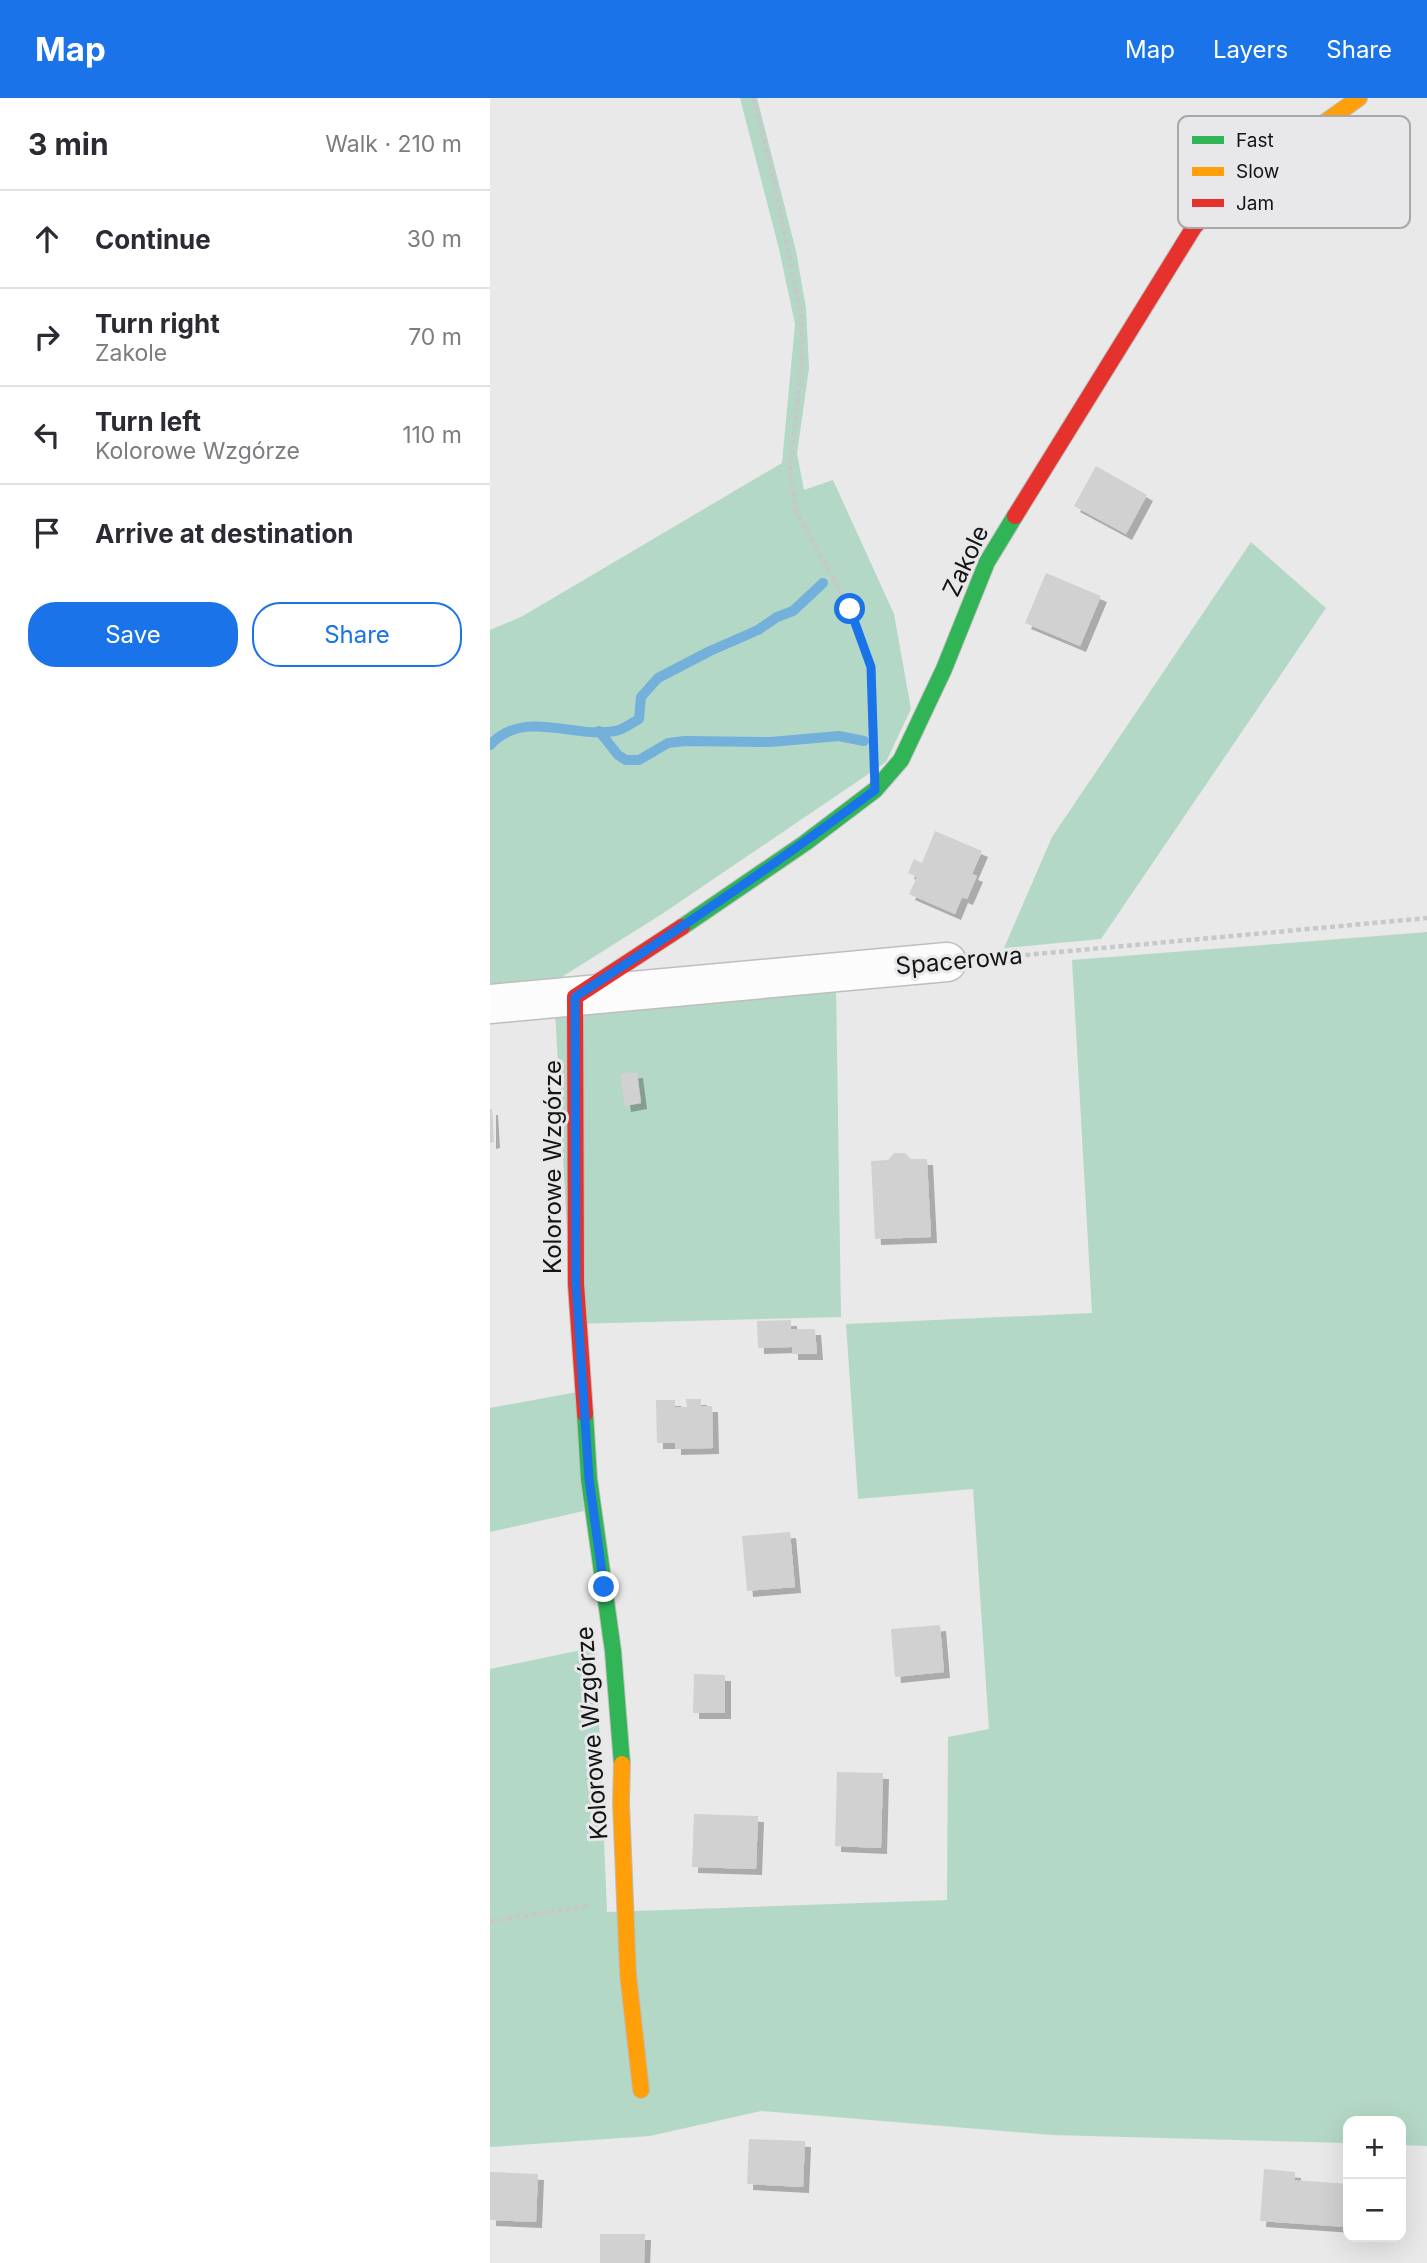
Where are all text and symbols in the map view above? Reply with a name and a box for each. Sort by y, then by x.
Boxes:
text: Map [35,29,106,69]
text: Map [1125,35,1175,64]
text: Layers [1213,35,1288,64]
text: Share [1326,35,1392,64]
legend [1178,116,1410,228]
text: 3 min [28,126,109,162]
text: Fast [1236,129,1274,152]
text: Walk · 210 m [325,130,462,158]
text: Slow [1236,160,1279,183]
text: Jam [1236,192,1274,215]
icon: ahead [28,220,66,258]
text: Continue [95,224,211,255]
text: 30 m [407,225,462,253]
text: Turn right [95,308,220,339]
icon: right [28,318,66,356]
text: 70 m [408,323,462,351]
text: Zakole [95,339,167,367]
text: Turn left [95,406,201,437]
icon: left [28,416,66,454]
text: 110 m [402,421,462,449]
text: Kolorowe Wzgórze [95,437,300,465]
icon: arrive [28,514,66,552]
text: Arrive at destination [95,518,354,549]
street label: Zakole [936,520,995,601]
route start [834,593,865,624]
button: Save [28,602,238,667]
button: Share [252,602,462,667]
street label: Spacerowa [894,941,1024,980]
street label: Kolorowe Wzgórze [538,1060,567,1274]
route end [588,1571,619,1602]
street label: Kolorowe Wzgórze [570,1625,613,1841]
map controls [1343,2116,1406,2242]
button: + [1343,2116,1406,2179]
button: − [1343,2179,1406,2242]

